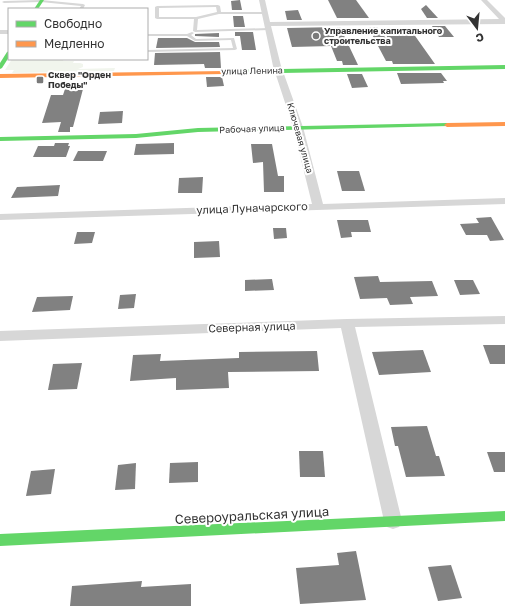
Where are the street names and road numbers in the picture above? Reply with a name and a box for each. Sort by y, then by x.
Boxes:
street label: улица Ленина [221,64,283,77]
street label: Ключевая улица [285,101,316,174]
street label: Рабочая улица [219,122,285,135]
street label: улица Луначарского [196,199,308,216]
street label: Северная улица [208,318,296,335]
street label: Североуральская улица [174,503,330,527]

